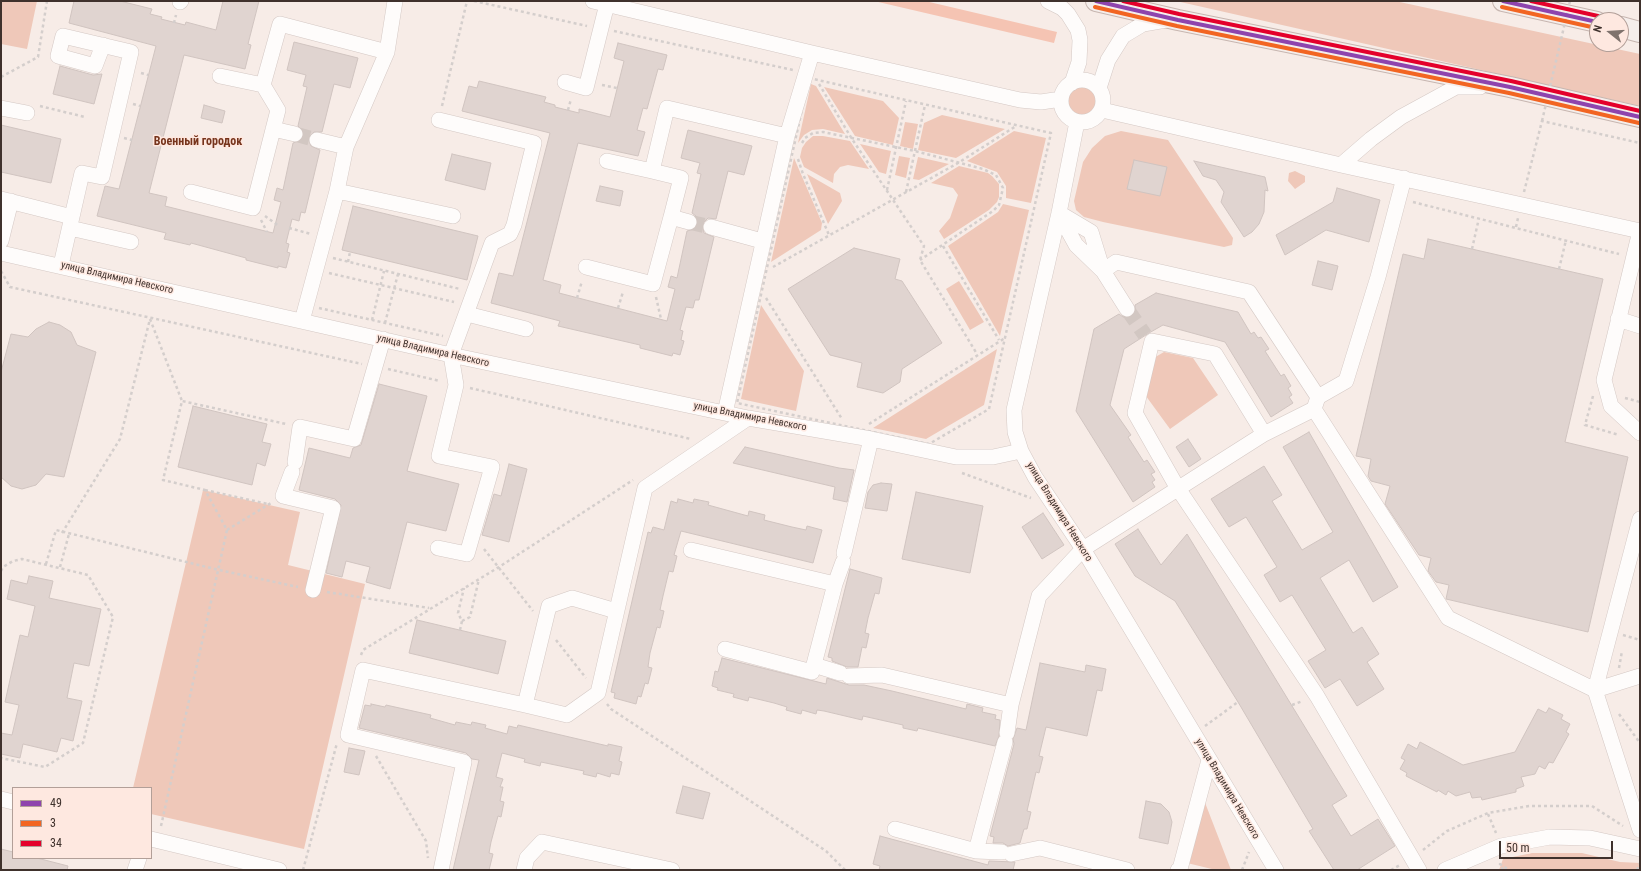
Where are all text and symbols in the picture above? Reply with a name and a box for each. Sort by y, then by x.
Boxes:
north arrow [1589,12,1629,52]
text: N [1591,24,1605,34]
district label: Военный городок [154,135,242,149]
street label: улица Владимира Невского [60,259,174,297]
street label: улица Владимира Невского [376,332,490,370]
street label: улица Владимира Невского [693,400,807,434]
street label: улица Владимира Невского [1024,460,1094,564]
street label: улица Владимира Невского [1192,737,1262,841]
legend [12,787,152,859]
text: 49 [50,796,62,810]
text: 3 [50,816,56,830]
scale bar [1501,833,1615,859]
text: 34 [50,836,62,850]
text: 50 m [1506,841,1530,855]

